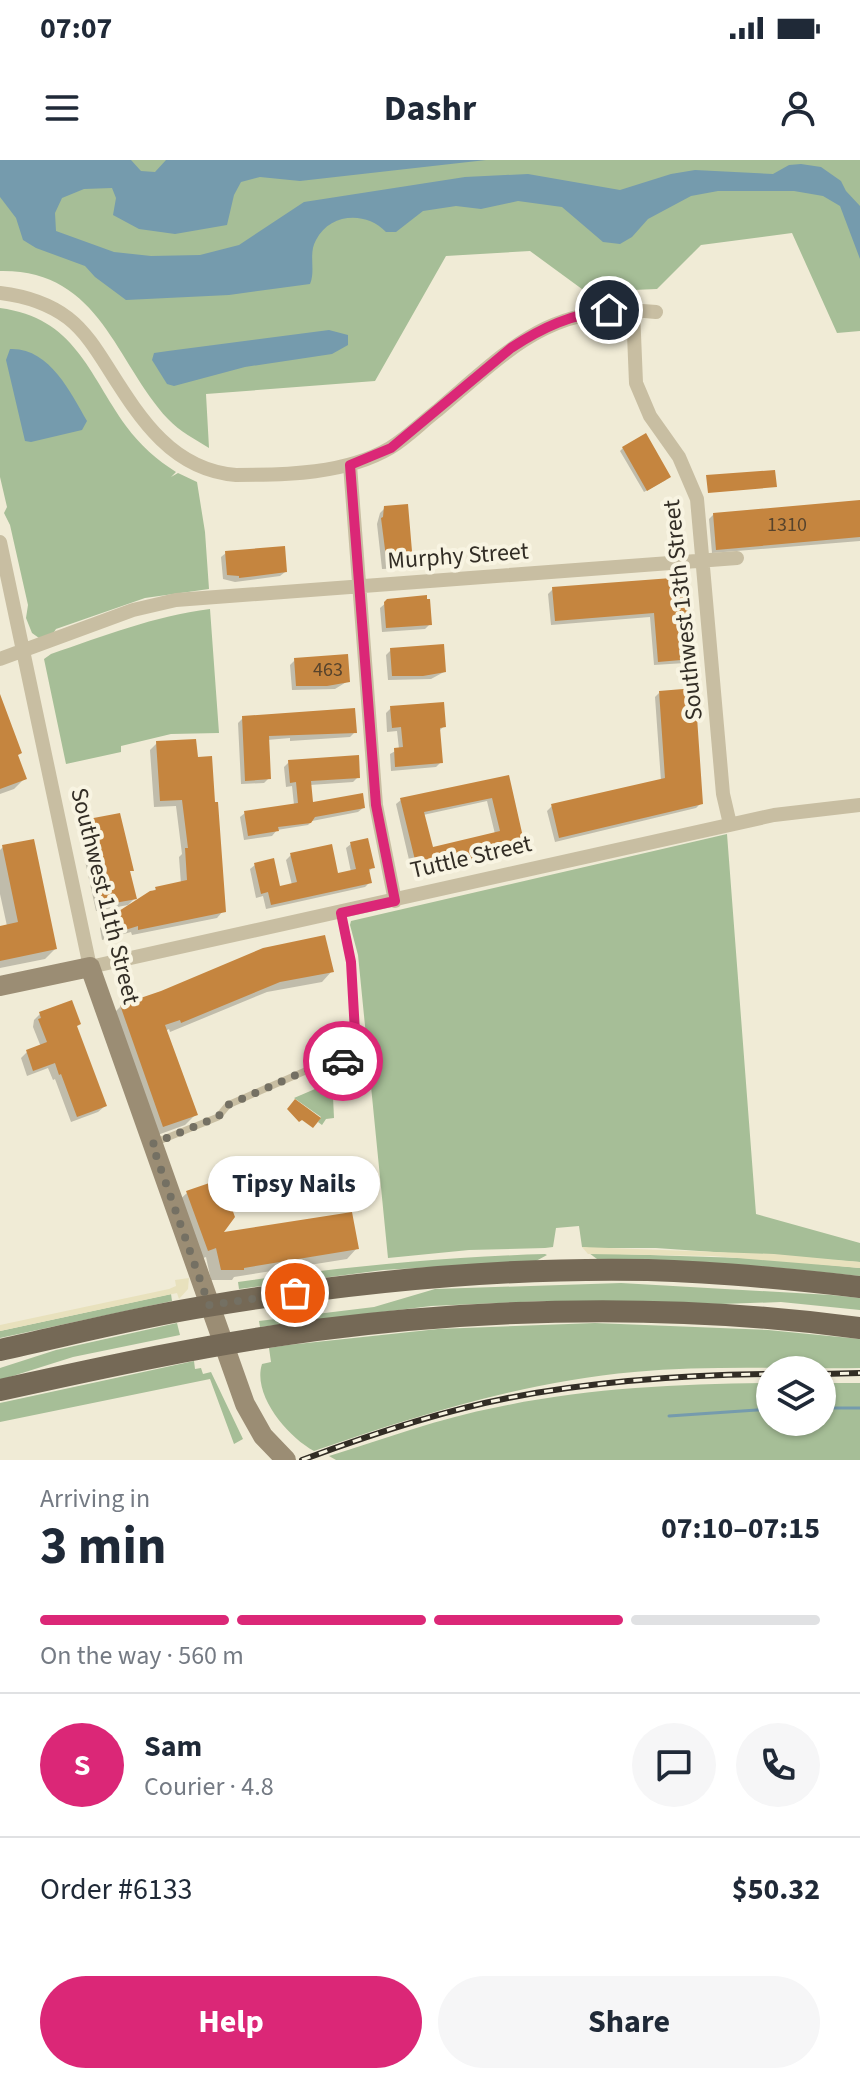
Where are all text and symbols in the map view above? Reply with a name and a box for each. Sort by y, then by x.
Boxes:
text: 07:07 [40,7,112,50]
text: Dashr [384,83,476,134]
icon: menu [40,86,84,130]
icon: person [776,86,820,130]
pin [575,276,643,344]
icon: home [587,288,631,332]
street label: Southwest 13th Street [654,498,712,722]
house number: 1310 [767,511,807,539]
street label: Murphy Street [386,534,530,578]
house number: 463 [313,656,343,684]
street label: Southwest 11th Street [61,784,149,1008]
street label: Tuttle Street [407,826,535,888]
courier [303,1021,383,1101]
icon: car [321,1039,365,1083]
callout: Tipsy Nails [209,1157,381,1213]
text: Tipsy Nails [232,1165,356,1202]
pin [261,1259,329,1327]
icon: bag [273,1271,317,1315]
map controls [756,1356,836,1436]
button: layers [756,1356,836,1436]
text: Arriving in [40,1480,150,1517]
text: 07:10–07:15 [661,1507,820,1550]
text: 3 min [40,1510,167,1584]
text: On the way · 560 m [40,1637,244,1674]
button: chat [632,1723,716,1807]
button: phone [736,1723,820,1807]
text: Sam [144,1725,202,1768]
text: S [74,1744,90,1787]
text: Courier · 4.8 [144,1768,274,1805]
text: Order #6133 [40,1868,193,1911]
text: $50.32 [732,1868,820,1911]
button: Help [40,1976,422,2068]
button: Share [438,1976,820,2068]

